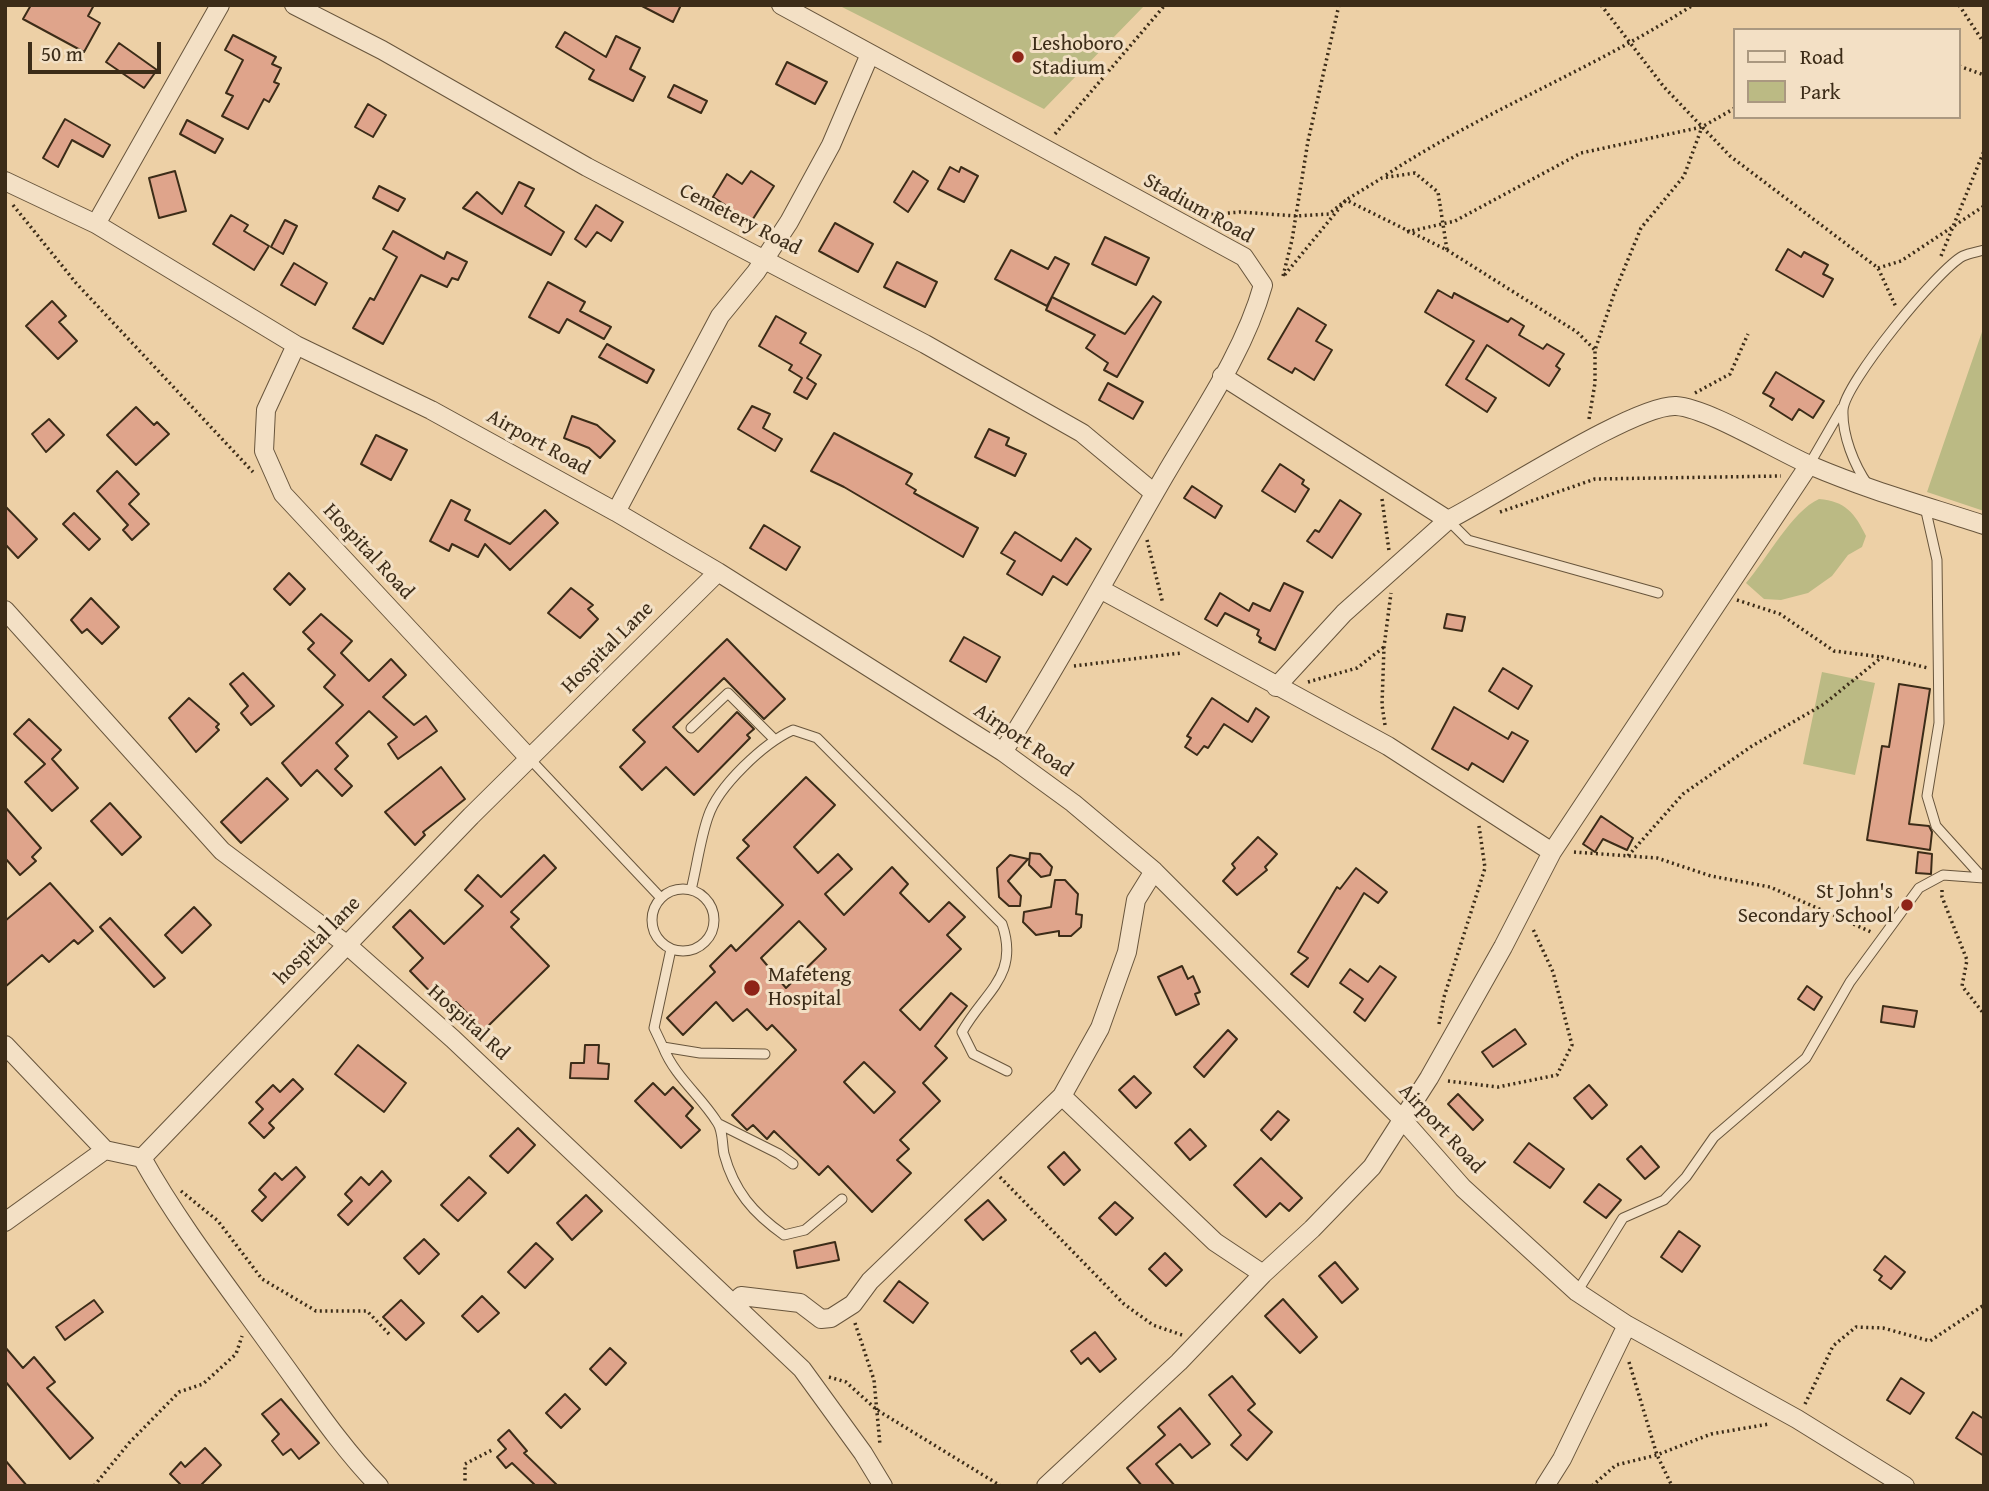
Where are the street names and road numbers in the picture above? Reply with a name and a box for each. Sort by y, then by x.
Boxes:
street label: Stadium Road [1139,168,1257,250]
street label: Cemetery Road [675,179,805,261]
street label: Airport Road [482,404,594,482]
street label: Hospital Road [317,499,419,605]
street label: Hospital Lane [557,597,659,699]
street label: Airport Road [969,699,1077,783]
street label: hospital lane [270,891,366,991]
street label: Hospital Rd [422,980,514,1066]
street label: Airport Road [1393,1079,1489,1179]

